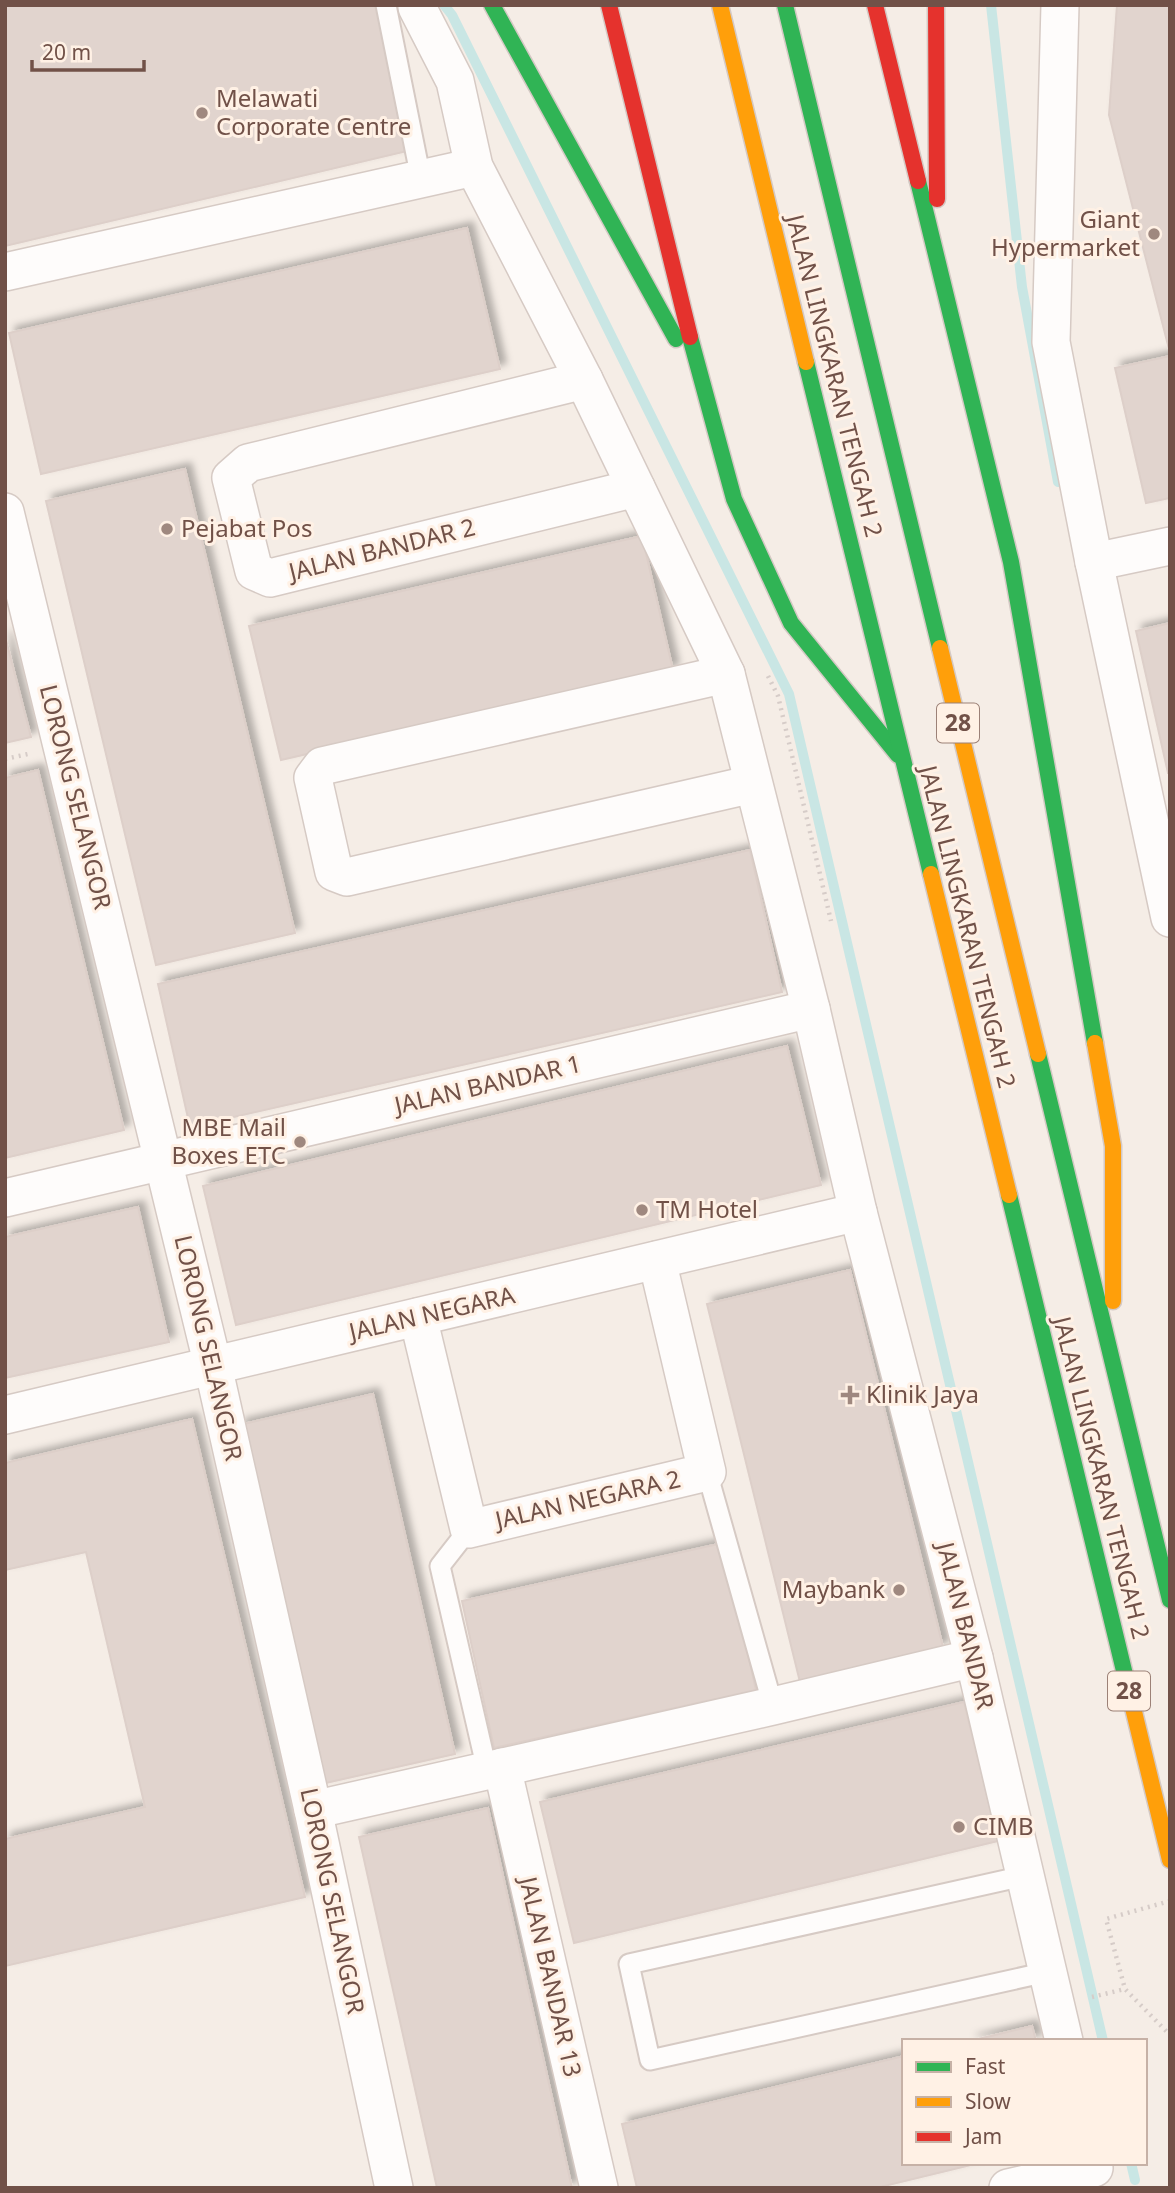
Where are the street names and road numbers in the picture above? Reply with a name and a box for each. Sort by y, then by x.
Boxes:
street label: JALAN LINGKARAN TENGAH 2 [779,209,892,540]
street label: JALAN BANDAR 2 [283,509,478,588]
street label: LORONG SELANGOR [33,681,120,912]
road number: 28 [937,704,979,743]
street label: JALAN LINGKARAN TENGAH 2 [912,760,1025,1091]
street label: JALAN BANDAR 1 [389,1046,584,1122]
street label: LORONG SELANGOR [167,1232,251,1464]
street label: JALAN NEGARA [344,1277,518,1348]
street label: JALAN LINGKARAN TENGAH 2 [1046,1311,1159,1642]
street label: JALAN NEGARA 2 [490,1461,683,1536]
street label: JALAN BANDAR [929,1537,1003,1713]
road number: 28 [1108,1672,1150,1710]
street label: LORONG SELANGOR [293,1785,374,2017]
street label: JALAN BANDAR 13 [512,1871,591,2080]

